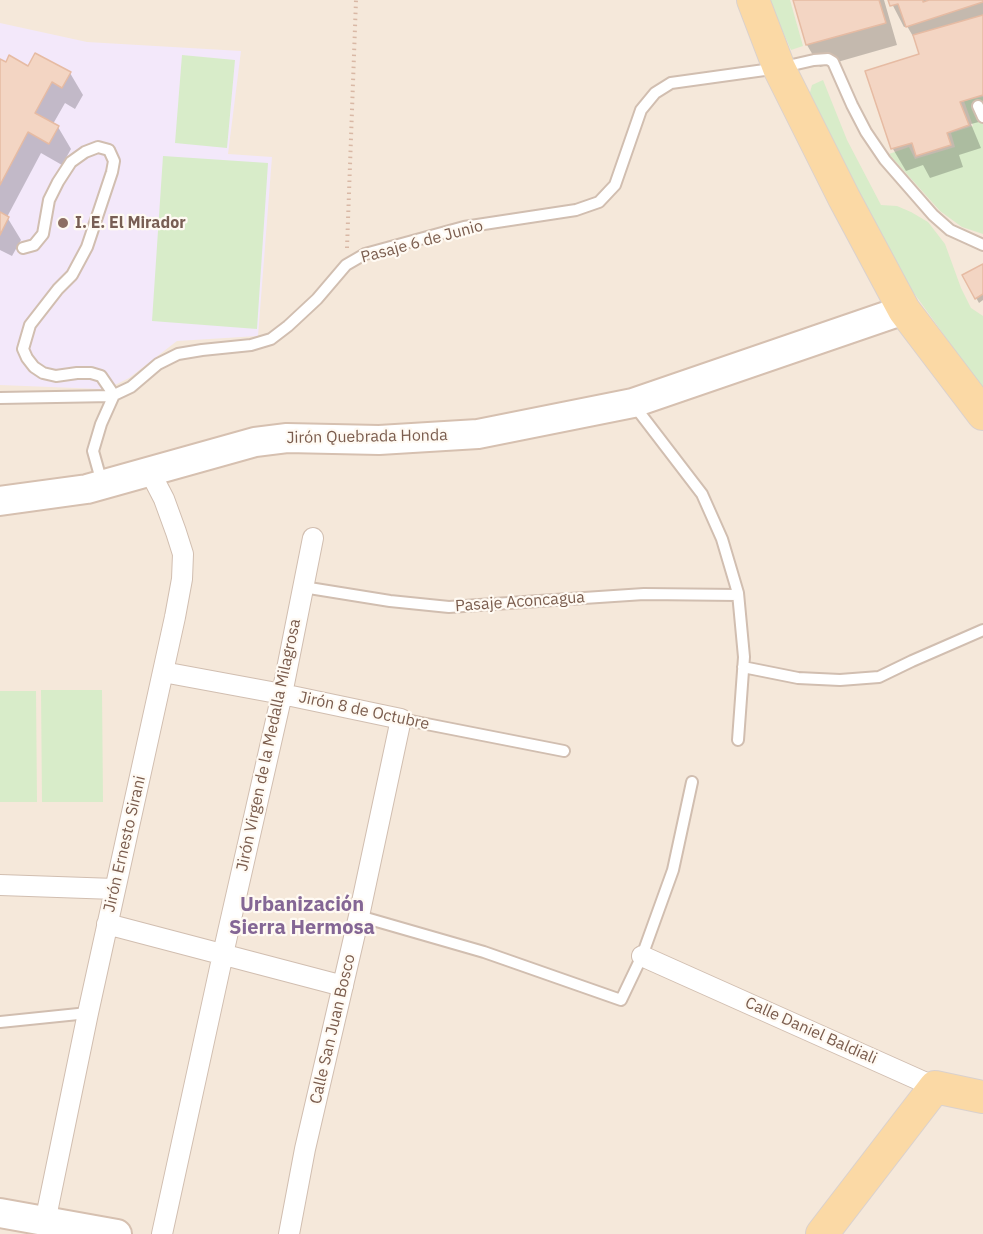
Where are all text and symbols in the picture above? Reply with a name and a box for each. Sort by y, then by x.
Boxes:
place label: I. E. El Mirador [75,213,186,233]
marker: I. E. El Mirador [56,216,70,230]
street label: Pasaje 6 de Junio [359,216,485,268]
street label: Jirón Quebrada Honda [286,426,448,448]
street label: Pasaje Aconcagua [455,588,585,616]
street label: Jirón Virgen de la Medalla Milagrosa [233,617,305,873]
street label: Jirón 8 de Octubre [297,688,431,734]
street label: Jirón Ernesto Sirani [100,774,150,914]
district label: Urbanización Sierra Hermosa [229,893,375,940]
street label: Calle San Juan Bosco [306,952,360,1106]
street label: Calle Daniel Baldiali [742,993,880,1069]

